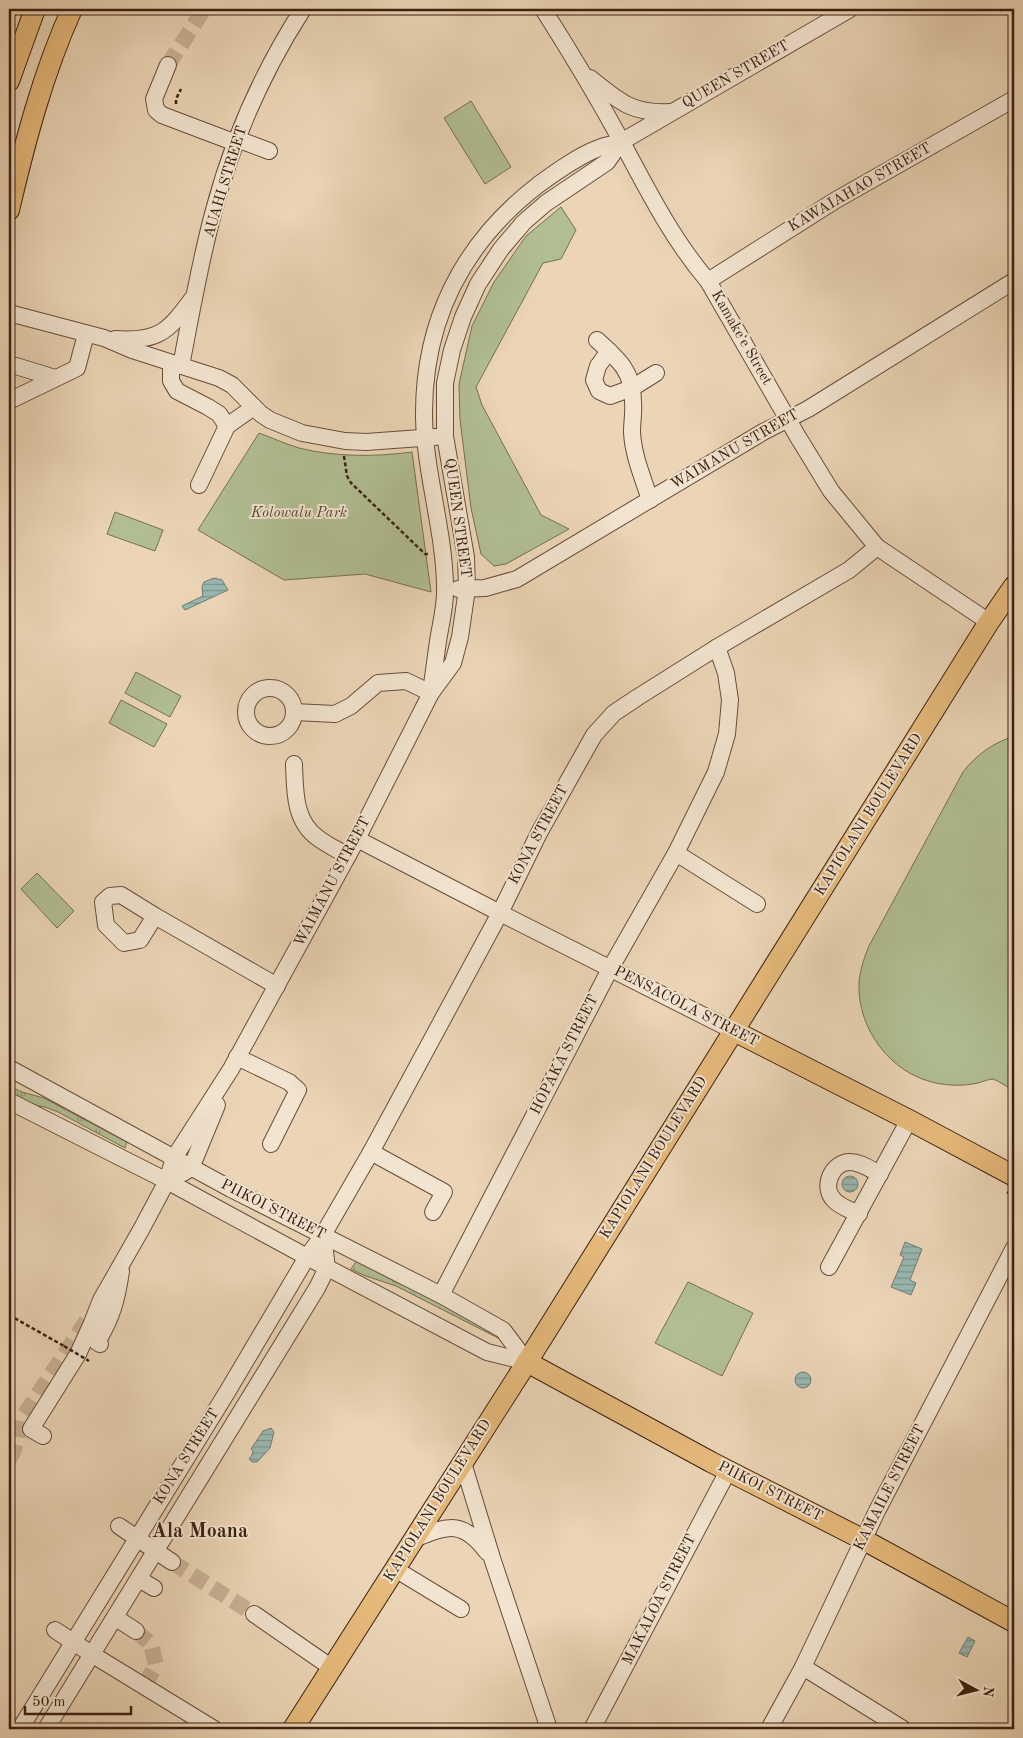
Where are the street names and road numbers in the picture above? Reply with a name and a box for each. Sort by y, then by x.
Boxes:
street label: QUEEN STREET [680,38,792,112]
street label: AUAHI STREET [202,124,250,240]
street label: KAWAIAHAO STREET [786,141,934,235]
street label: Kamakeʻe Street [708,288,774,388]
street label: WAIMANU STREET [669,407,801,493]
street label: QUEEN STREET [441,457,473,579]
street label: KAPIOLANI BOULEVARD [813,731,925,899]
street label: KONA STREET [507,783,571,887]
street label: WAIMANU STREET [292,815,374,949]
street label: PENSACOLA STREET [611,964,761,1050]
street label: HOPAKA STREET [528,993,602,1117]
street label: KAPIOLANI BOULEVARD [598,1074,710,1242]
street label: PIIKOI STREET [218,1177,328,1243]
street label: KONA STREET [151,1406,223,1508]
street label: KAPIOLANI BOULEVARD [382,1417,494,1585]
street label: KAMAILE STREET [852,1422,928,1554]
street label: PIIKOI STREET [715,1459,825,1525]
street label: MAKALOA STREET [621,1532,699,1668]

